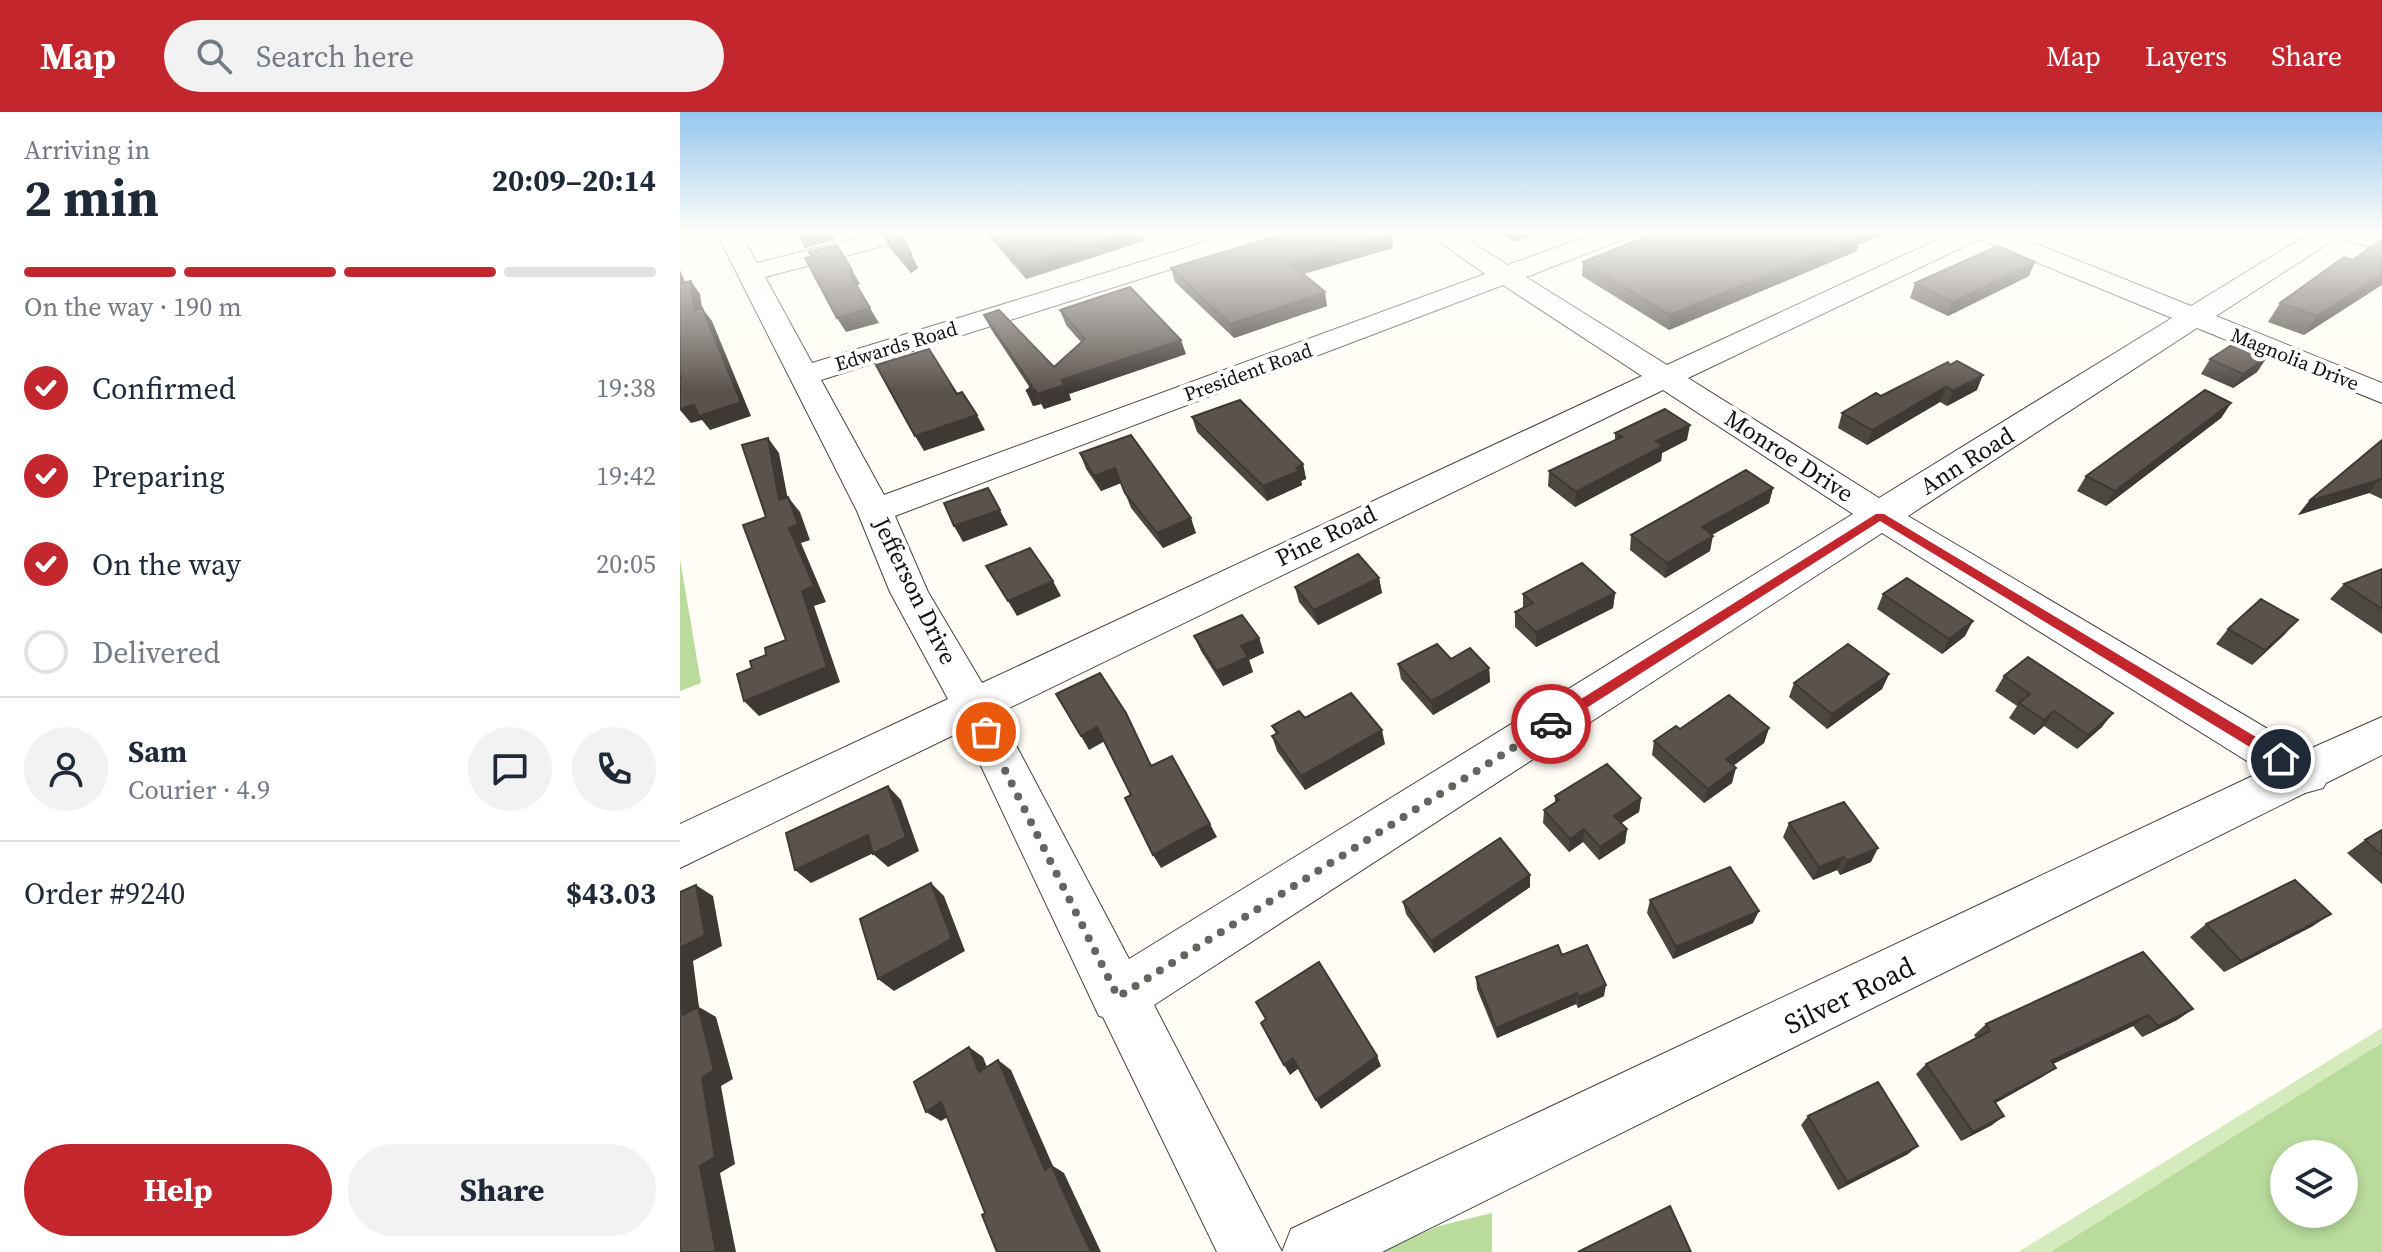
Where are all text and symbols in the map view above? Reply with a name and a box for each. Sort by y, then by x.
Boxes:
search box [164,20,724,92]
text: Map [40,30,116,82]
icon: search [192,34,236,78]
text: Search here [256,36,414,77]
text: Map [2046,37,2101,75]
text: Layers [2145,37,2227,75]
text: Share [2271,37,2342,75]
text: Arriving in [24,132,150,168]
text: 20:09–20:14 [492,160,656,201]
text: 2 min [24,162,159,233]
text: On the way · 190 m [24,289,242,325]
street label: Edwards Road [831,314,961,378]
street label: Magnolia Drive [2227,321,2363,397]
street label: President Road [1180,336,1317,408]
icon: check [24,366,68,410]
text: Confirmed [92,368,236,409]
text: 19:38 [596,370,656,406]
street label: Monroe Drive [1718,402,1860,510]
street label: Ann Road [1913,419,2020,502]
icon: check [24,454,68,498]
text: Preparing [92,456,225,497]
text: 19:42 [596,458,656,494]
street label: Pine Road [1270,497,1382,574]
street label: Jefferson Drive [865,511,965,670]
icon: check [24,542,68,586]
text: On the way [92,544,241,585]
text: 20:05 [596,546,656,582]
text: Delivered [92,632,220,673]
courier [1511,684,1591,764]
pin [952,698,1020,766]
icon: car [1529,702,1573,746]
icon: bag [964,710,1008,754]
pin [2247,725,2315,793]
button: person [24,727,108,811]
button: chat [468,727,552,811]
button: phone [572,727,656,811]
text: Sam [128,731,187,772]
icon: home [2259,737,2303,781]
text: Courier · 4.9 [128,772,270,808]
text: Order #9240 [24,873,185,914]
text: $43.03 [566,873,656,914]
street label: Silver Road [1778,947,1921,1043]
map controls [2270,1140,2358,1228]
button: layers [2270,1140,2358,1228]
button: Help [24,1144,332,1236]
button: Share [348,1144,656,1236]

